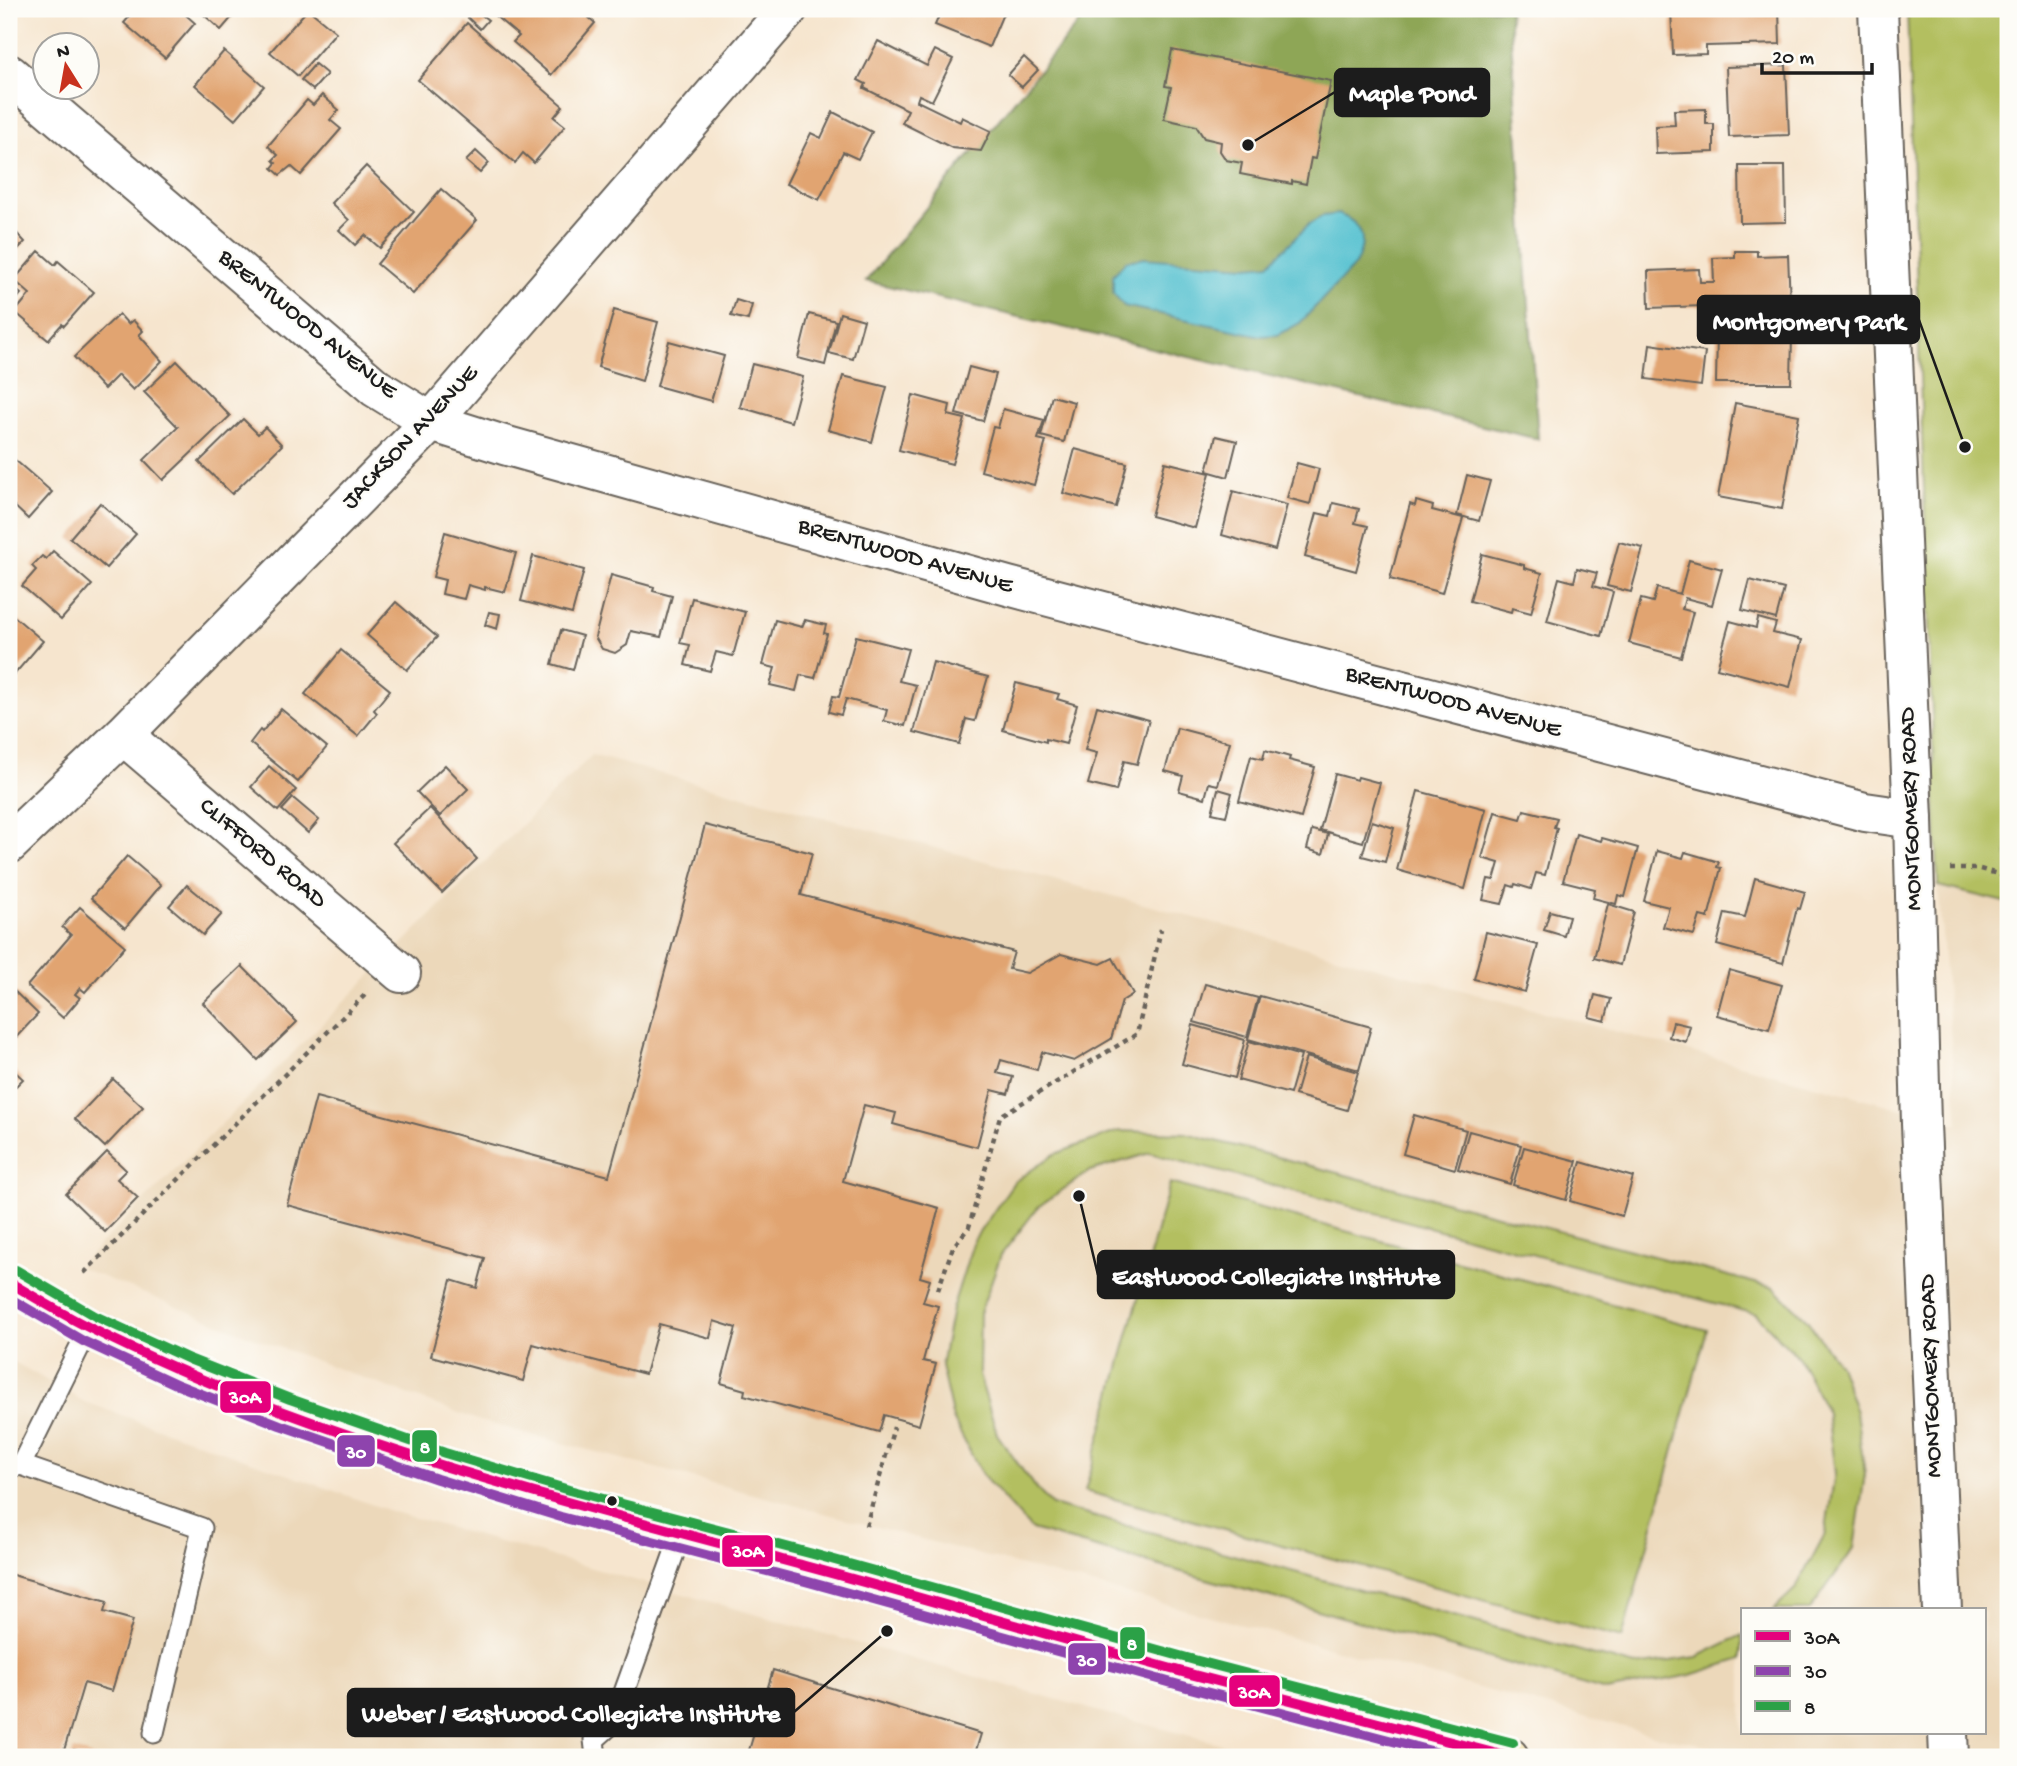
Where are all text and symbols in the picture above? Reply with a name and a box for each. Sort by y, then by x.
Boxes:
north arrow [32,32,102,102]
scale bar [1762,32,1872,76]
text: N [55,40,72,65]
text: 20 m [1772,47,1814,72]
callout: Maple Pond [1335,69,1489,116]
text: Maple Pond [1349,81,1478,112]
street label: BRENTWOOD AVENUE [211,243,403,407]
callout: Montgomery Park [1698,296,1919,343]
text: Montgomery Park [1713,309,1909,340]
street label: JACKSON AVENUE [337,359,486,516]
street label: BRENTWOOD AVENUE [793,512,1017,602]
street label: BRENTWOOD AVENUE [1341,660,1565,746]
street label: MONTGOMERY ROAD [1894,706,1930,911]
street label: CLIFFORD ROAD [192,792,332,916]
callout: Eastwood Collegiate Institute [1098,1251,1454,1298]
text: Eastwood Collegiate Institute [1112,1264,1442,1295]
street label: MONTGOMERY ROAD [1914,1273,1950,1478]
line badge: 30A [219,1380,272,1414]
text: 30A [228,1388,263,1411]
line badge: 8 [411,1429,438,1463]
line badge: 30 [336,1434,376,1468]
text: 8 [420,1438,431,1461]
text: 30 [345,1443,367,1466]
unlabelled marker [605,1494,619,1508]
line badge: 30A [721,1534,774,1568]
text: 30A [731,1542,766,1565]
legend [1741,1608,1986,1734]
line badge: 8 [1119,1626,1146,1660]
text: 30A [1803,1628,1841,1653]
text: 8 [1127,1635,1138,1658]
line badge: 30 [1067,1642,1107,1676]
text: 30 [1076,1651,1098,1674]
text: 30 [1803,1662,1827,1687]
line badge: 30A [1228,1674,1281,1708]
text: 30A [1237,1683,1272,1706]
callout: Weber / Eastwood Collegiate Institute [348,1689,794,1736]
text: 8 [1804,1698,1816,1723]
text: Weber / Eastwood Collegiate Institute [361,1701,782,1732]

